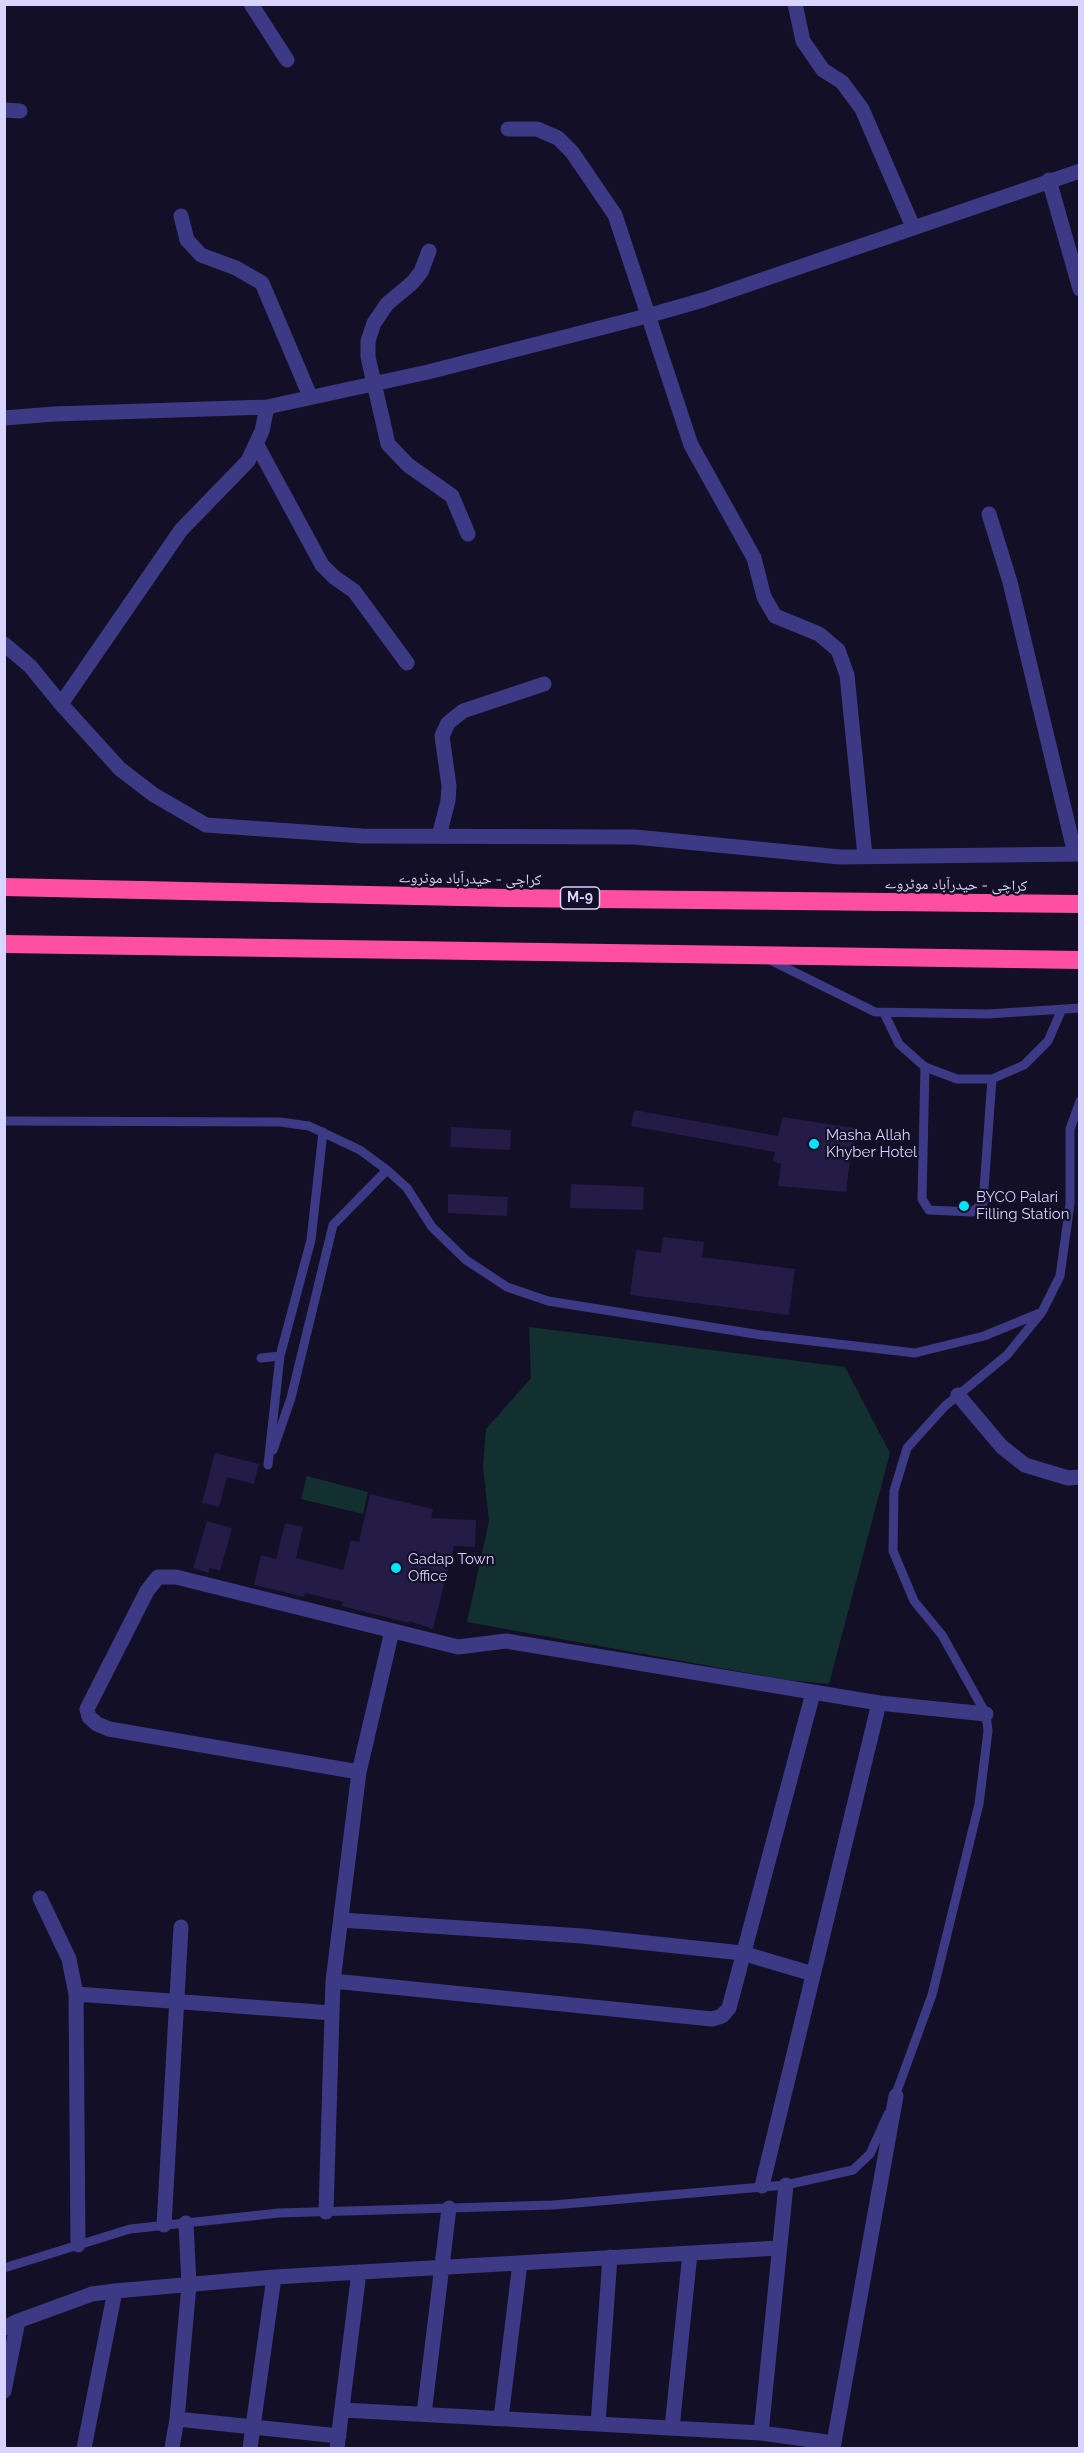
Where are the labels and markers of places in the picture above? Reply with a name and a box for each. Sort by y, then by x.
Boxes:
place label: Masha Allah Khyber Hotel [826,1126,917,1161]
marker: Masha Allah Khyber Hotel [807,1137,821,1151]
place label: BYCO Palari Filling Station [976,1188,1069,1223]
marker: BYCO Palari Filling Station [957,1199,971,1213]
place label: Gadap Town Office [408,1550,495,1585]
marker: Gadap Town Office [389,1561,403,1575]

